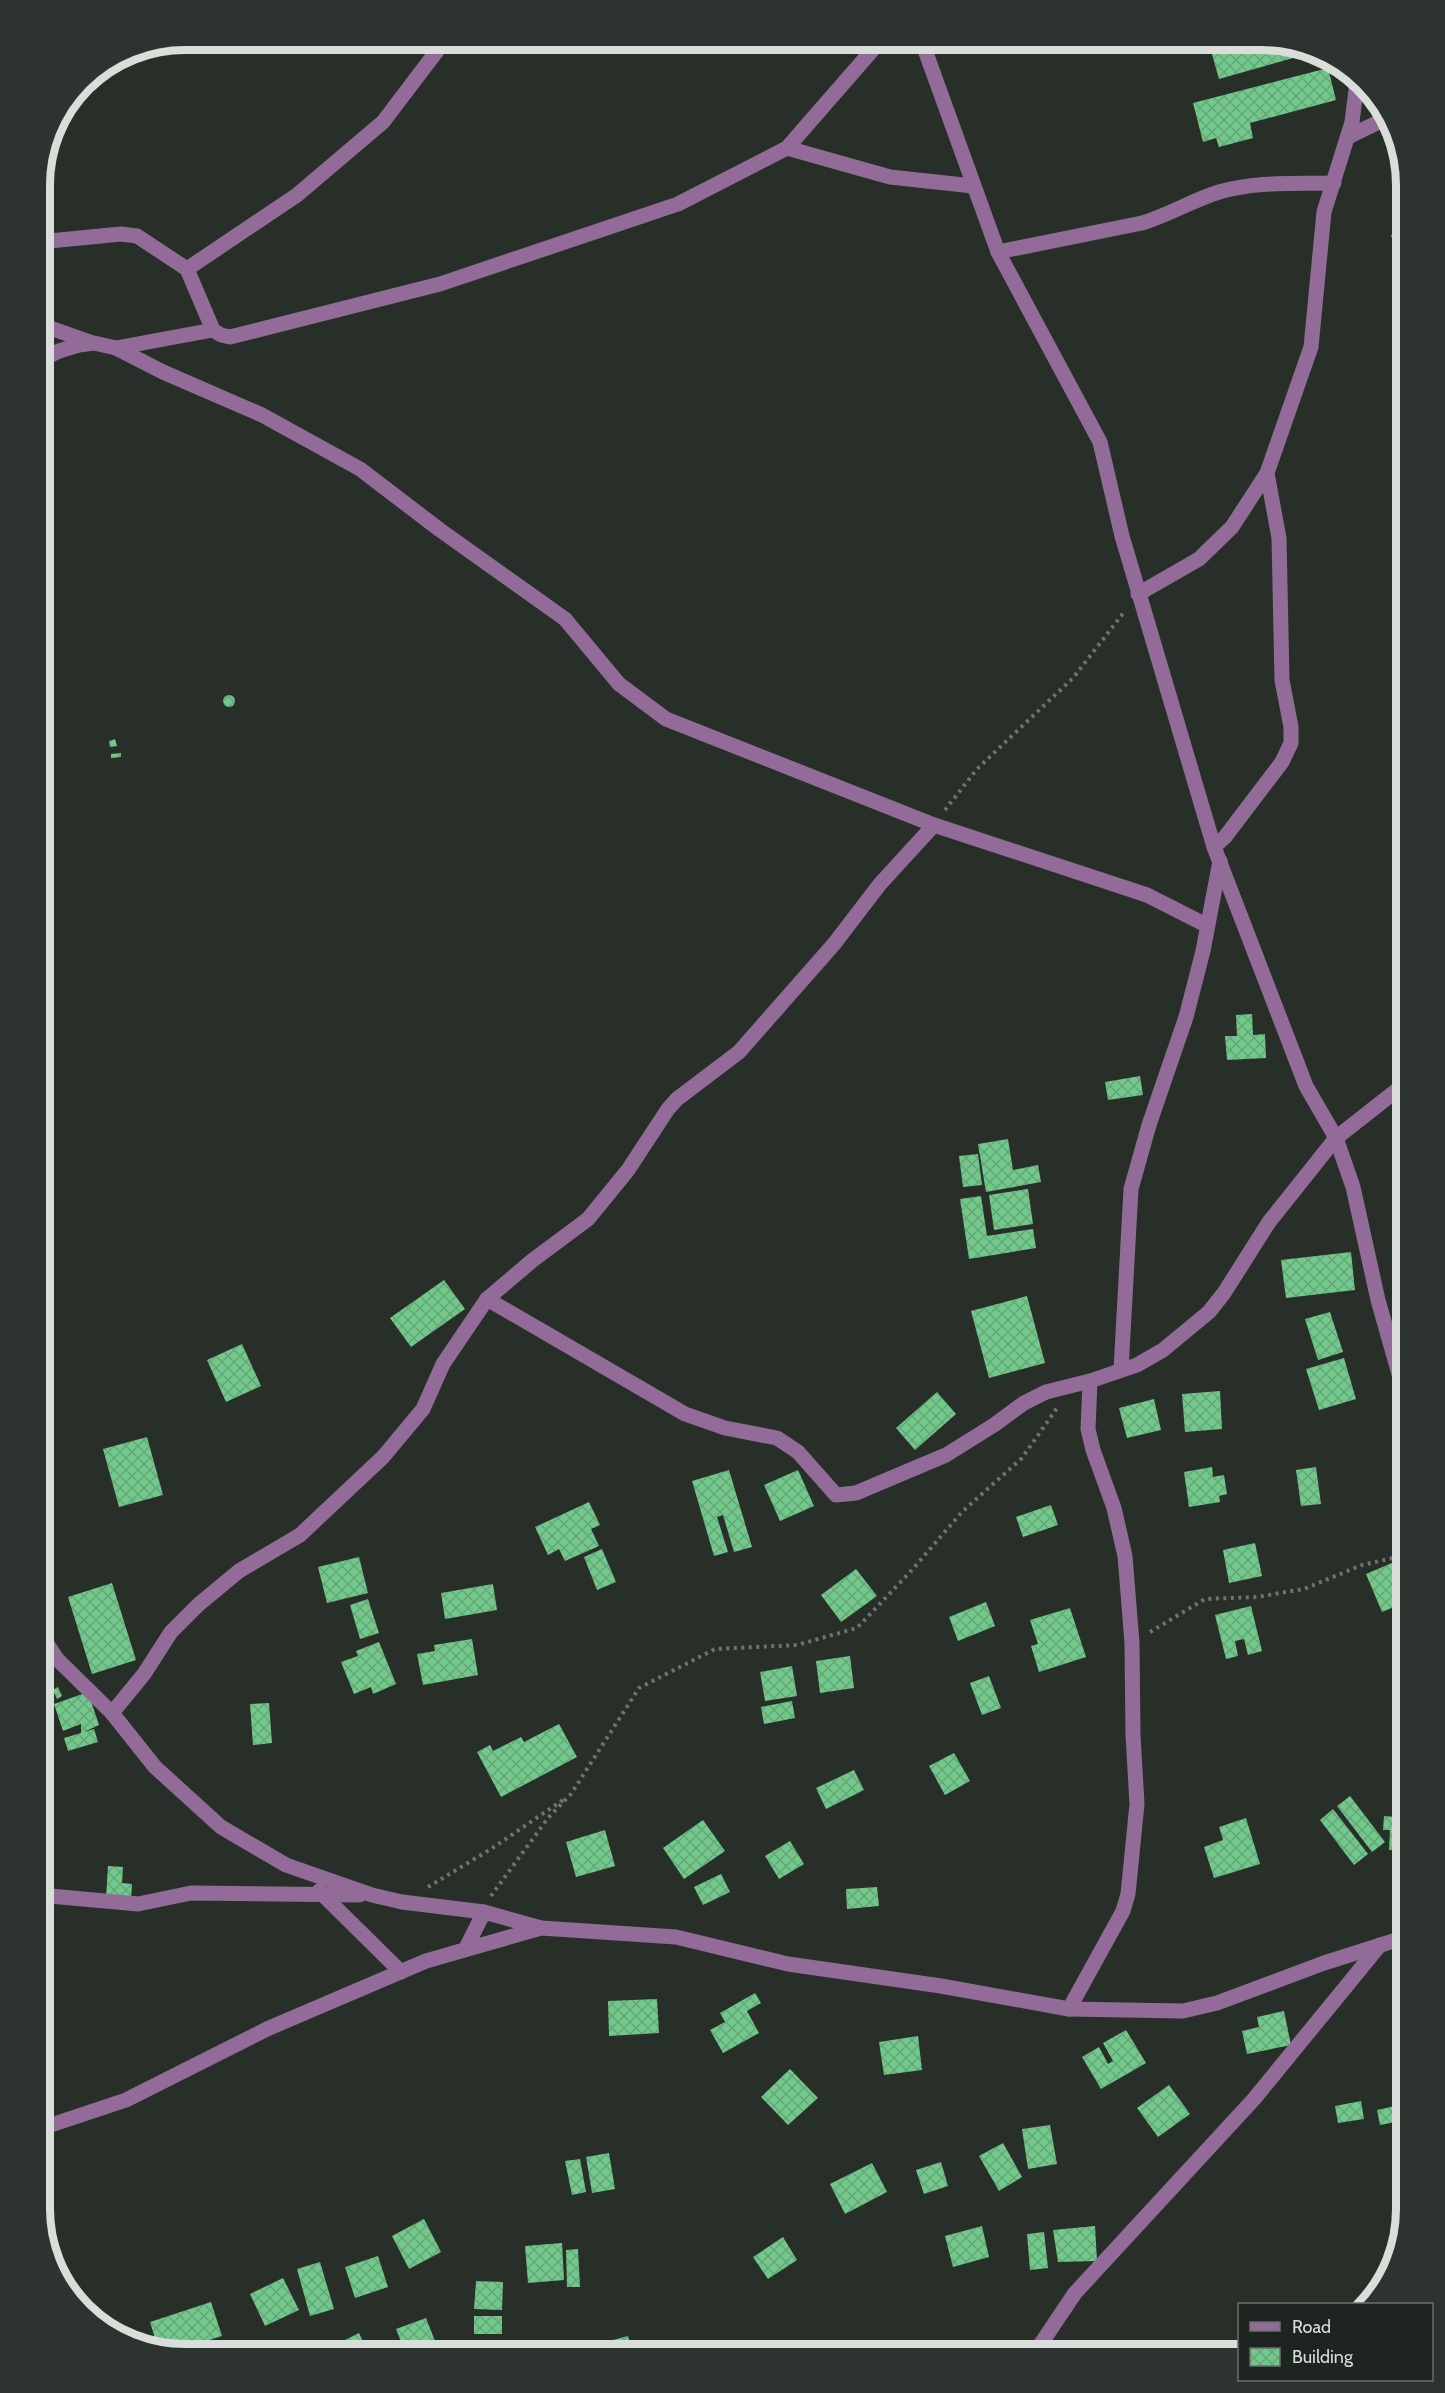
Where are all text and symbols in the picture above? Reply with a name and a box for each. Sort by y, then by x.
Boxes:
legend [1238,2303,1433,2381]
text: Road [1292,2316,1331,2338]
text: Building [1292,2346,1354,2368]

